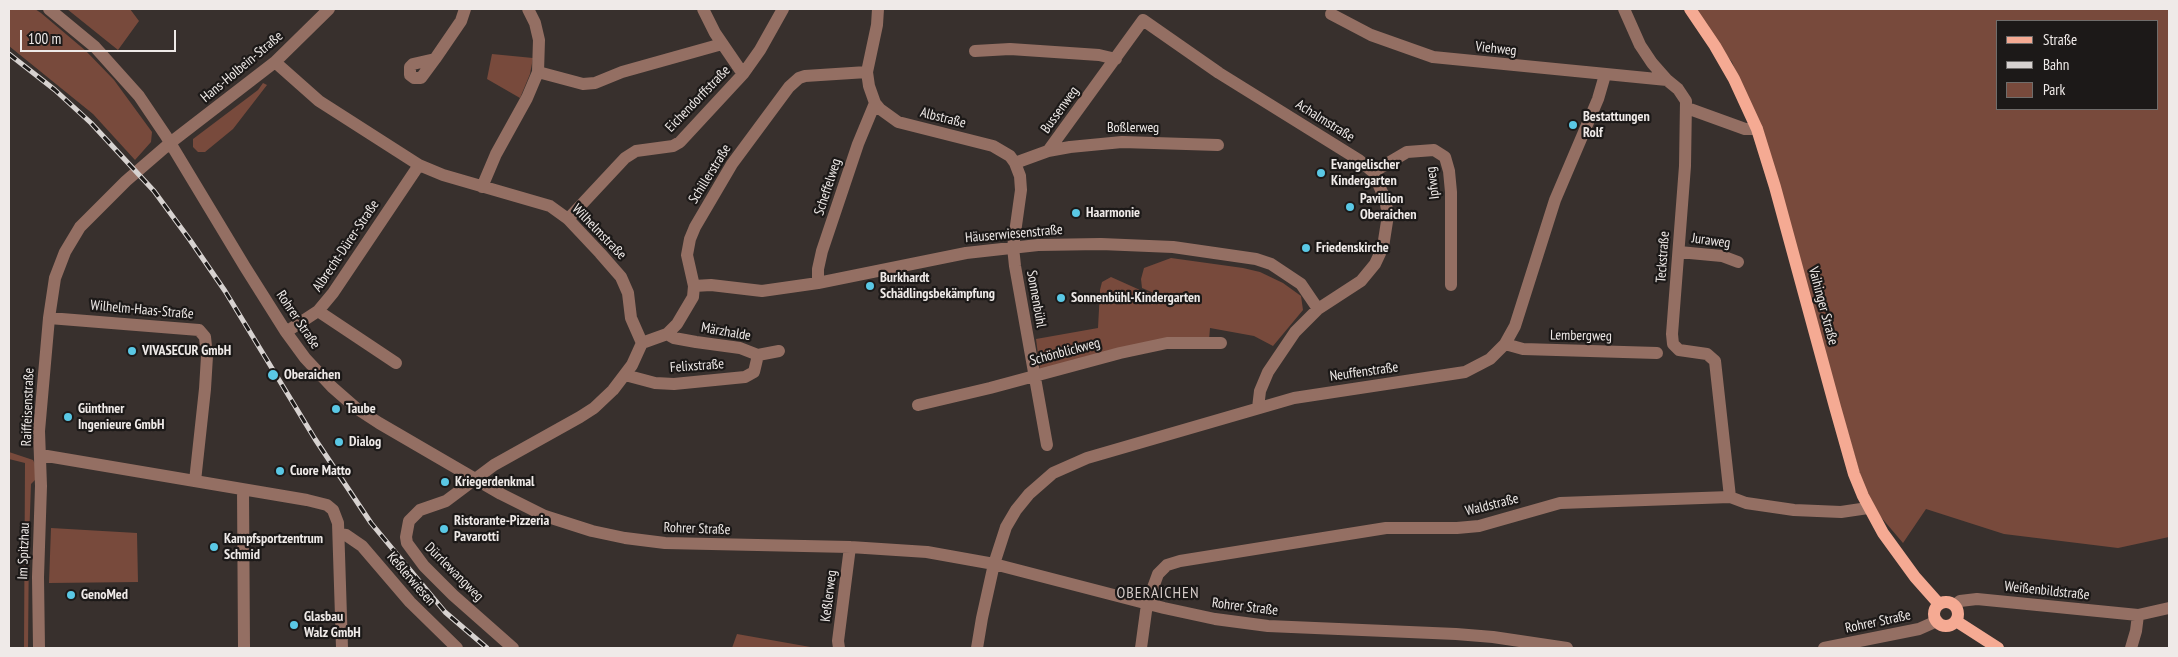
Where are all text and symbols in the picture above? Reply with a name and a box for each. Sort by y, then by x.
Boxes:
scale bar [22,20,179,52]
legend [1996,20,2158,110]
street label: Hans-Holbein-Straße [198,28,286,106]
text: 100 m [28,29,61,48]
text: Straße [2043,30,2077,49]
street label: Viehweg [1475,38,1517,60]
text: Bahn [2043,55,2069,74]
street label: Eichendorffstraße [662,62,734,136]
text: Park [2043,80,2065,99]
street label: Bussenweg [1037,83,1083,137]
street label: Achalmstraße [1292,96,1358,146]
street label: Albstraße [918,104,968,132]
place label: Bestattungen Rolf [1583,109,1650,142]
marker: Bestattungen Rolf [1567,119,1579,131]
street label: Boßlerweg [1107,120,1159,136]
street label: Schillerstraße [685,141,735,207]
street label: Scheffelweg [811,156,845,218]
place label: Evangelischer Kindergarten [1331,157,1400,190]
street label: Ipfweg [1423,166,1443,200]
marker: Evangelischer Kindergarten [1315,167,1327,179]
place label: Pavillion Oberaichen [1360,191,1416,223]
street label: Albrecht-Dürer-Straße [309,197,383,295]
street label: Wilhelmstraße [568,201,630,263]
marker: Pavillion Oberaichen [1344,201,1356,213]
place label: Haarmonie [1086,205,1140,221]
marker: Haarmonie [1070,207,1082,219]
street label: Häuserwiesenstraße [965,221,1063,247]
street label: Juraweg [1691,230,1731,252]
street label: Teckstraße [1653,231,1673,283]
place label: Friedenskirche [1316,240,1389,256]
marker: Friedenskirche [1300,242,1312,254]
street label: Vaihinger Straße [1804,265,1842,347]
street label: Sonnenbühl [1023,269,1049,329]
place label: Burkhardt Schädlingsbekämpfung [880,270,995,302]
marker: Burkhardt Schädlingsbekämpfung [864,280,876,292]
street label: Rohrer Straße [272,288,324,352]
place label: Sonnenbühl-Kindergarten [1071,290,1200,306]
marker: Sonnenbühl-Kindergarten [1055,292,1067,304]
street label: Wilhelm-Haas-Straße [90,297,194,323]
street label: Märzhalde [700,319,752,345]
street label: Lembergweg [1550,327,1612,345]
street label: Schönblickweg [1028,335,1102,369]
place label: VIVASECUR GmbH [142,343,231,359]
marker: VIVASECUR GmbH [126,345,138,357]
street label: Felixstraße [669,356,725,376]
street label: Neuffenstraße [1329,359,1399,385]
street label: Raiffeisenstraße [18,367,38,447]
place label: Oberaichen [284,367,340,383]
marker: Oberaichen [266,368,280,382]
place label: Günthner Ingenieure GmbH [78,401,164,434]
place label: Taube [346,401,376,417]
marker: Taube [330,403,342,415]
marker: Günthner Ingenieure GmbH [62,411,74,423]
place label: Dialog [349,434,381,450]
marker: Dialog [333,436,345,448]
place label: Cuore Matto [290,463,351,479]
marker: Cuore Matto [274,465,286,477]
place label: Kriegerdenkmal [455,474,534,490]
marker: Kriegerdenkmal [439,476,451,488]
street label: Waldstraße [1464,490,1520,520]
place label: Ristorante-Pizzeria Pavarotti [454,513,549,546]
street label: Rohrer Straße [663,519,731,539]
street label: Im Spitzhau [15,522,33,580]
marker: Ristorante-Pizzeria Pavarotti [438,523,450,535]
place label: Kampfsportzentrum Schmid [224,531,323,564]
street label: Dürrlewangweg [421,539,487,605]
marker: Kampfsportzentrum Schmid [208,541,220,553]
street label: Keßlerwiesen [383,549,439,609]
street label: Keßlerweg [818,569,840,623]
street label: Weißenbildstraße [2004,578,2090,604]
district label: OBERAICHEN [1115,583,1201,603]
place label: GenoMed [81,587,128,603]
marker: GenoMed [65,589,77,601]
street label: Rohrer Straße [1211,595,1279,619]
street label: Rohrer Straße [1844,607,1912,637]
place label: Glasbau Walz GmbH [304,609,361,642]
marker: Glasbau Walz GmbH [288,619,300,631]

